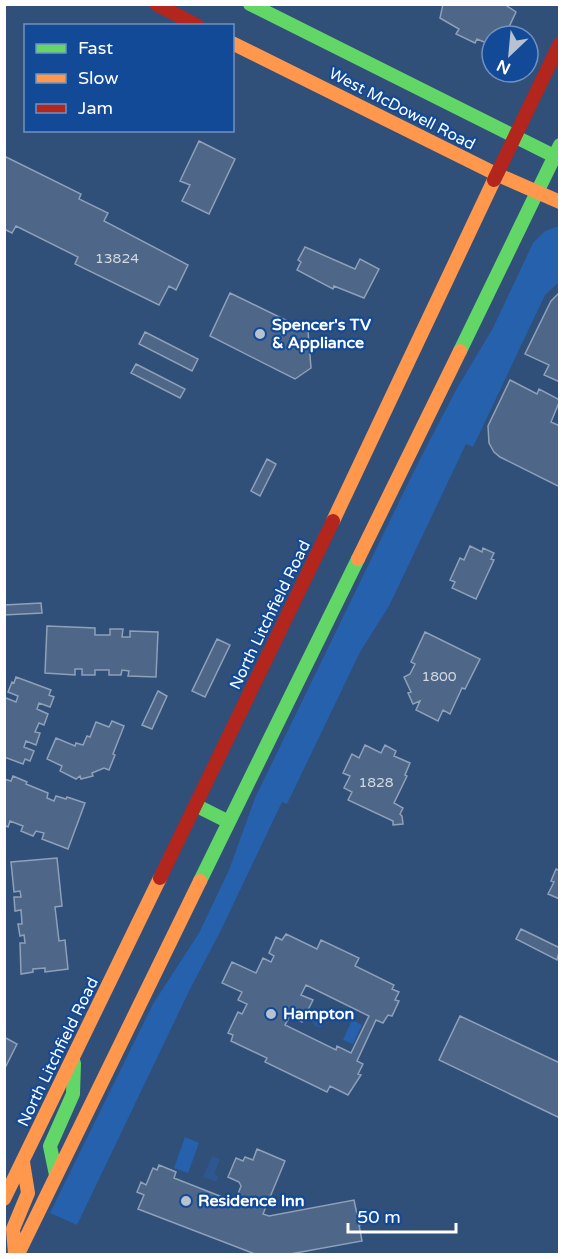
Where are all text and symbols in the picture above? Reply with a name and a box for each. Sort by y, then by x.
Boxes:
legend [24,24,234,132]
north arrow [480,24,540,84]
text: Fast [78,37,113,59]
text: N [494,55,514,78]
street label: West McDowell Road [326,63,478,155]
text: Slow [78,67,119,89]
text: Jam [78,97,113,119]
house number: 13824 [95,250,139,267]
place label: Spencer's TV & Appliance [272,315,372,353]
marker: Spencer's TV & Appliance [253,327,267,341]
street label: North Litchfield Road [225,537,315,693]
house number: 1800 [421,668,457,685]
house number: 1828 [358,774,394,791]
street label: North Litchfield Road [13,974,103,1130]
place label: Hampton [283,1004,354,1024]
marker: Hampton [264,1007,278,1021]
place label: Residence Inn [198,1191,305,1211]
marker: Residence Inn [179,1194,193,1208]
scale bar [348,1196,456,1234]
text: 50 m [357,1206,401,1228]

